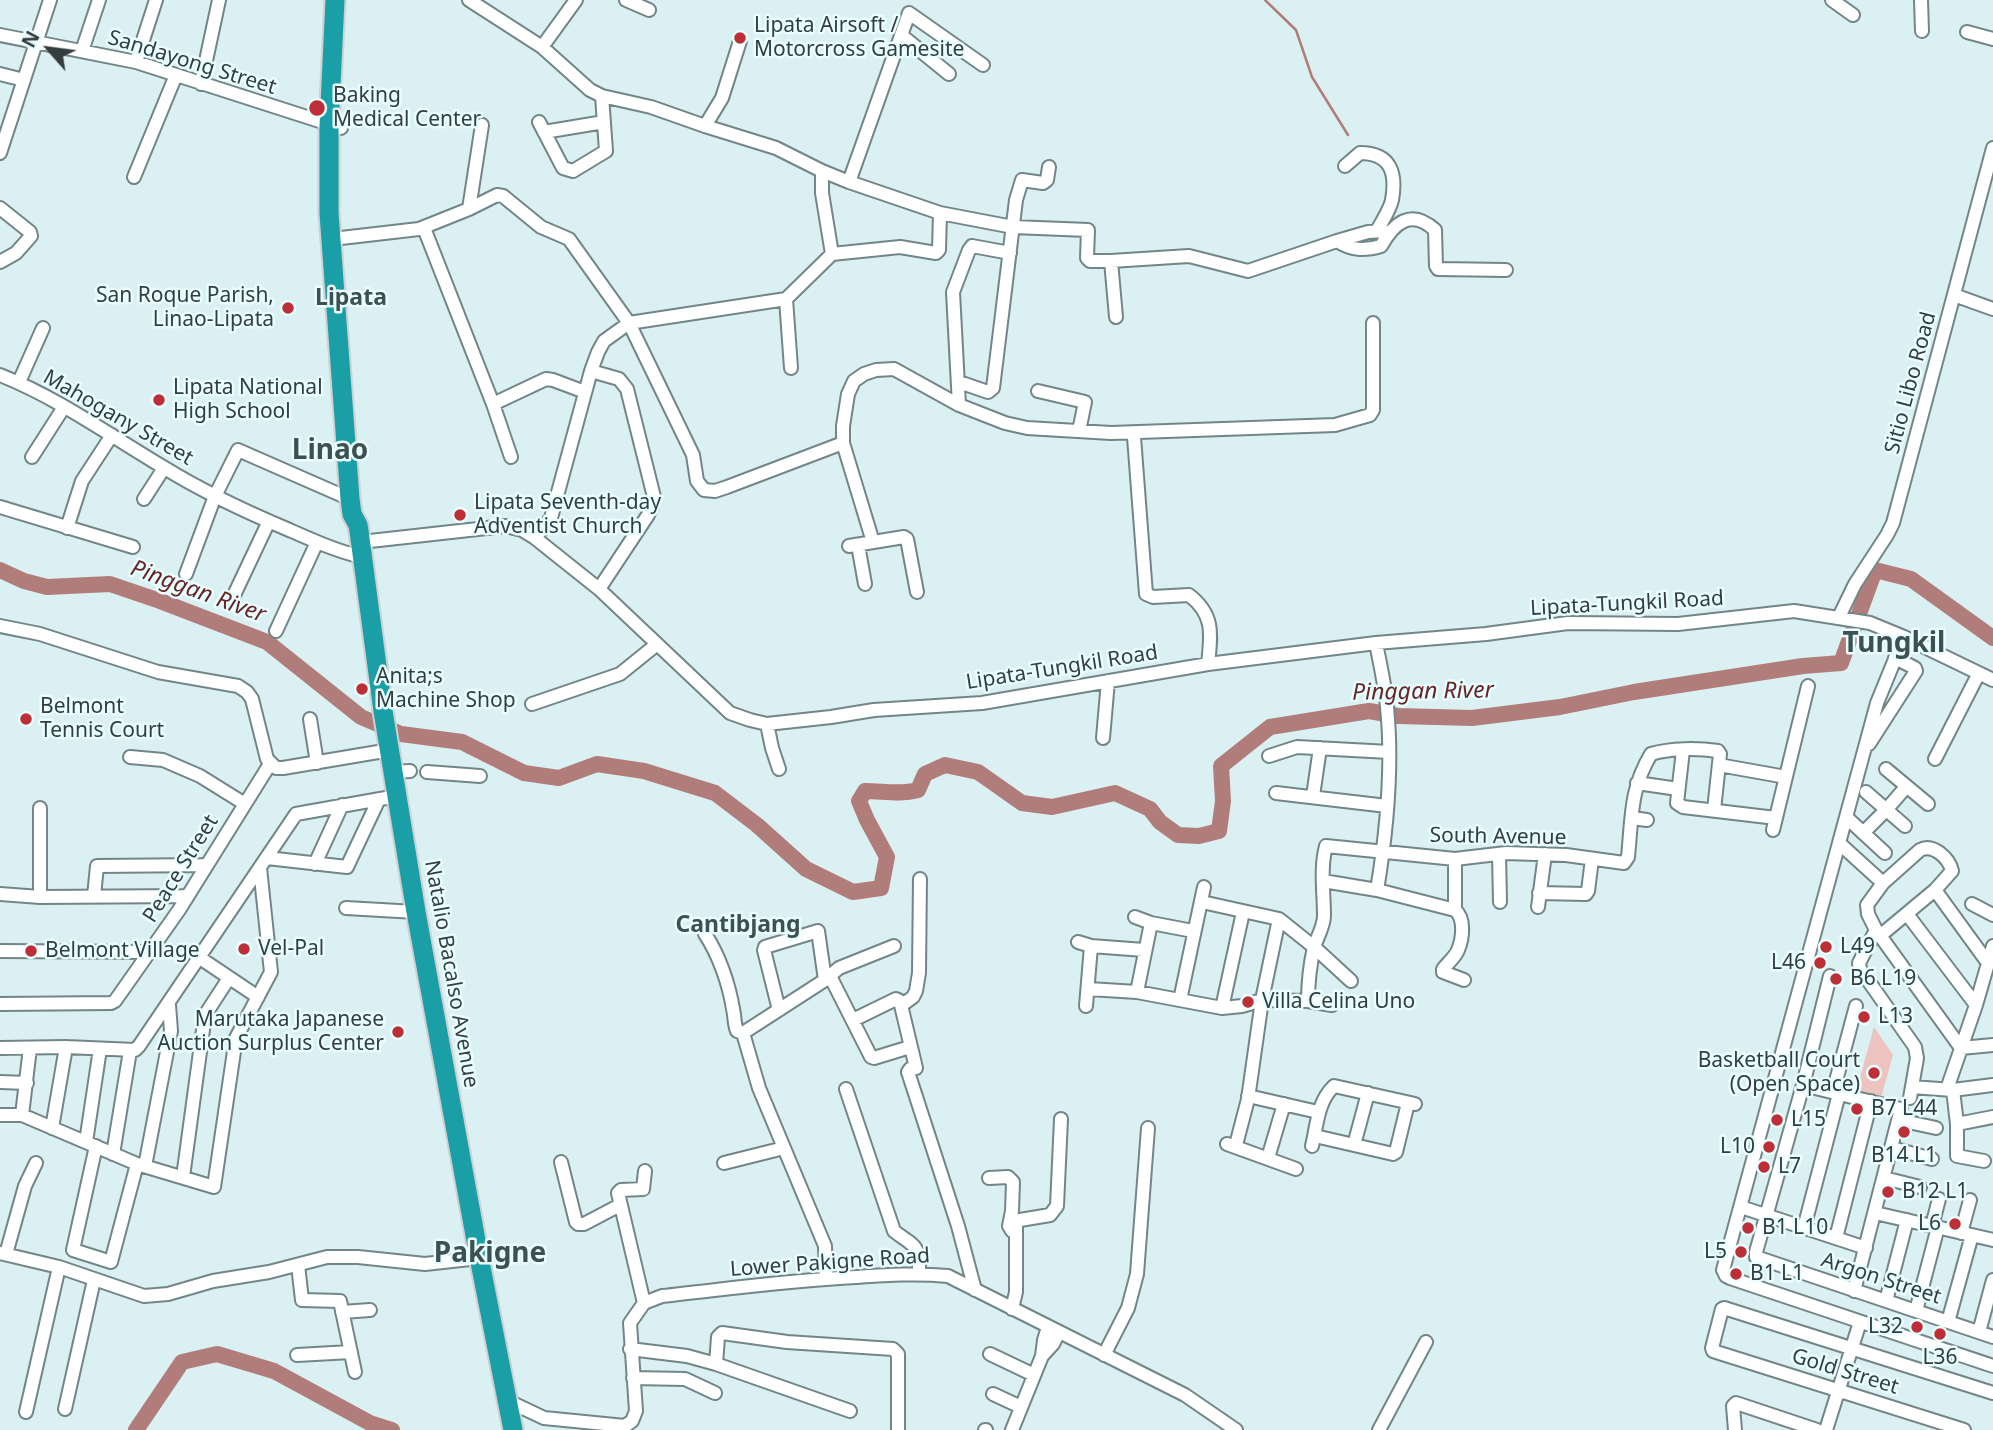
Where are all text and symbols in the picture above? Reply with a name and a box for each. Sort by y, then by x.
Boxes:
place label: Lipata Airsoft / Motorcross Gamesite [754,13,964,63]
north arrow [14,14,84,84]
street label: Sandayong Street [105,25,279,101]
text: N [15,26,46,52]
marker: Lipata Airsoft / Motorcross Gamesite [732,30,748,46]
place label: Baking Medical Center [333,83,481,133]
marker: Baking Medical Center [307,98,327,118]
place label: San Roque Parish, Linao-Lipata [96,283,274,333]
district label: Lipata [315,284,387,312]
marker: San Roque Parish, Linao-Lipata [280,300,296,316]
street label: Sitio Libo Road [1880,309,1942,457]
street label: Mahogany Street [39,365,197,471]
place label: Lipata National High School [173,375,323,425]
marker: Lipata National High School [151,392,167,408]
district label: Linao [292,434,368,468]
place label: Lipata Seventh-day Adventist Church [474,490,661,540]
marker: Lipata Seventh-day Adventist Church [452,507,468,523]
water label: Pinggan River [127,555,269,629]
street label: Lipata-Tungkil Road [1530,586,1724,622]
district label: Tungkil [1843,627,1945,661]
street label: Lipata-Tungkil Road [964,640,1160,696]
place label: Anita;s Machine Shop [376,664,516,714]
water label: Pinggan River [1352,677,1494,707]
marker: Anita;s Machine Shop [354,681,370,697]
place label: Belmont Tennis Court [40,694,164,744]
marker: Belmont Tennis Court [18,711,34,727]
street label: Peace Street [138,810,224,928]
street label: South Avenue [1429,823,1567,851]
street label: Natalio Bacalso Avenue [419,858,483,1090]
district label: Cantibjang [675,911,801,939]
place label: L49 [1840,934,1875,960]
place label: Vel-Pal [258,936,324,962]
place label: Belmont Village [45,938,200,964]
marker: L49 [1818,939,1834,955]
marker: Vel-Pal [236,941,252,957]
marker: Belmont Village [23,943,39,959]
place label: L46 [1771,950,1806,976]
marker: L46 [1812,955,1828,971]
place label: B6 L19 [1850,966,1916,992]
marker: B6 L19 [1828,971,1844,987]
place label: Villa Celina Uno [1262,989,1415,1015]
marker: Villa Celina Uno [1240,994,1256,1010]
place label: L13 [1878,1004,1913,1030]
place label: Marutaka Japanese Auction Surplus Center [157,1007,384,1057]
marker: L13 [1856,1009,1872,1025]
marker: Marutaka Japanese Auction Surplus Center [390,1024,406,1040]
place label: Basketball Court (Open Space) [1698,1048,1860,1098]
marker: Basketball Court (Open Space) [1866,1065,1882,1081]
place label: B7 L44 [1871,1096,1937,1122]
marker: B7 L44 [1849,1101,1865,1117]
place label: L15 [1791,1107,1826,1133]
marker: L15 [1769,1112,1785,1128]
marker: B14 L1 [1896,1124,1912,1140]
place label: L10 [1720,1134,1755,1160]
marker: L10 [1761,1139,1777,1155]
place label: B14 L1 [1871,1143,1937,1169]
place label: L7 [1778,1154,1801,1180]
marker: L7 [1756,1159,1772,1175]
place label: B12 L1 [1902,1179,1968,1205]
marker: B12 L1 [1880,1184,1896,1200]
place label: L6 [1918,1211,1941,1237]
place label: B1 L10 [1762,1215,1828,1241]
marker: L6 [1947,1216,1963,1232]
marker: B1 L10 [1740,1220,1756,1236]
district label: Pakigne [434,1237,546,1271]
place label: L5 [1704,1239,1727,1265]
street label: Lower Pakigne Road [729,1243,931,1283]
marker: L5 [1733,1244,1749,1260]
street label: Argon Street [1818,1248,1944,1310]
place label: B1 L1 [1750,1261,1804,1287]
marker: B1 L1 [1728,1266,1744,1282]
place label: L32 [1868,1314,1903,1340]
marker: L32 [1909,1319,1925,1335]
marker: L36 [1932,1326,1948,1342]
street label: Gold Street [1789,1344,1901,1400]
place label: L36 [1922,1345,1958,1371]

